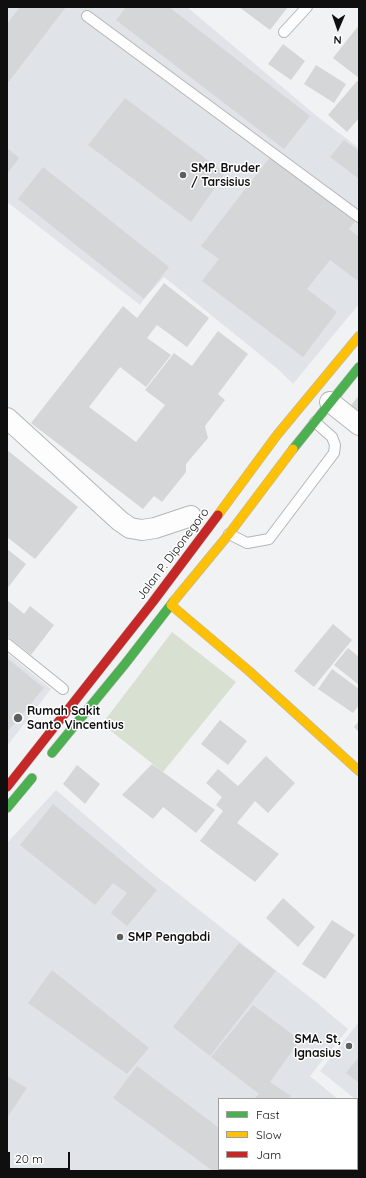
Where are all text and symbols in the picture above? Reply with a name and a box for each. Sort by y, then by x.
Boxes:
north arrow [318,8,358,48]
text: N [333,33,342,47]
place label: SMP. Bruder / Tarsisius [191,161,260,189]
marker: SMP. Bruder / Tarsisius [178,170,188,180]
street label: Jalan P. Diponegoro [134,505,212,603]
place label: Rumah Sakit Santo Vincentius [27,704,124,732]
marker: Rumah Sakit Santo Vincentius [12,712,24,724]
place label: SMP Pengabdi [128,930,210,944]
marker: SMP Pengabdi [115,932,125,942]
place label: SMA. St, Ignasius [294,1032,341,1060]
marker: SMA. St, Ignasius [344,1041,354,1051]
legend [218,1098,358,1170]
text: Fast [256,1107,280,1122]
text: Slow [256,1127,282,1142]
scale bar [10,1144,72,1170]
text: Jam [256,1147,281,1162]
text: 20 m [15,1151,43,1166]

